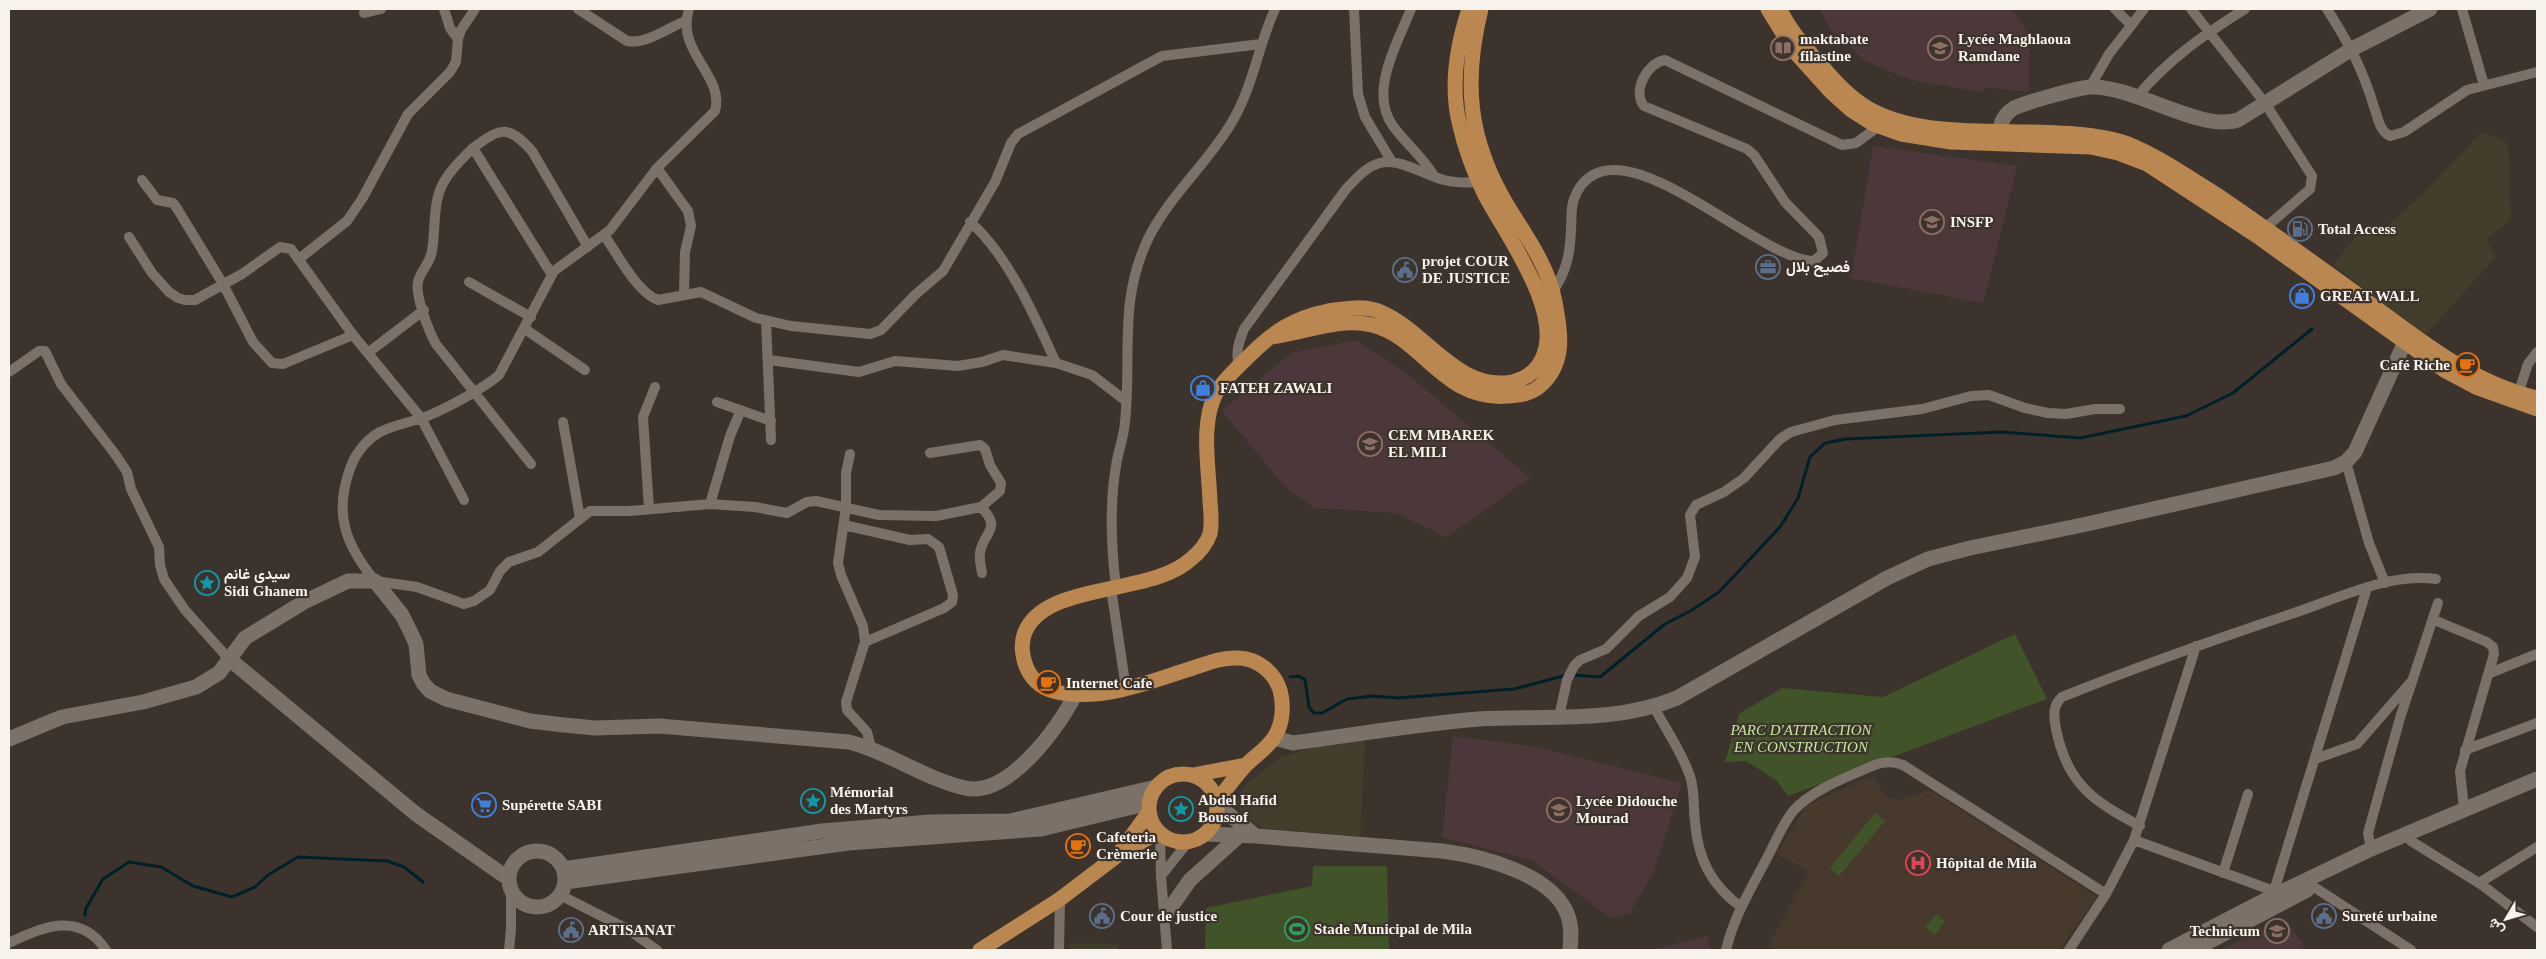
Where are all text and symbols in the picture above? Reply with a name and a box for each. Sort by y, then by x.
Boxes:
place label: maktabate filastine [1800,31,1869,64]
place label: Lycée Maghlaoua Ramdane [1958,31,2071,64]
library icon: maktabate filastine [1770,35,1796,61]
school or university icon: Lycée Maghlaoua Ramdane [1927,35,1953,61]
school or university icon: INSFP [1919,209,1945,235]
place label: INSFP [1950,214,1993,230]
fuel station icon: Total Access [2287,216,2313,242]
place label: Total Access [2318,221,2396,237]
place label: projet COUR DE JUSTICE [1422,253,1510,286]
office icon: فصيح بلال [1755,254,1781,280]
public building icon: projet COUR DE JUSTICE [1392,257,1418,283]
place label: فصيح بلال [1786,259,1850,277]
shop icon: GREAT WALL [2289,283,2315,309]
place label: GREAT WALL [2320,288,2420,304]
cafe icon: Café Riche [2454,352,2480,378]
place label: Café Riche [2380,357,2450,373]
shop icon: FATEH ZAWALI [1190,375,1216,401]
place label: FATEH ZAWALI [1220,380,1333,396]
place label: CEM MBAREK EL MILI [1388,427,1495,460]
school or university icon: CEM MBAREK EL MILI [1357,431,1383,457]
place label: سيدي غانم Sidi Ghanem [224,566,308,599]
place icon: سيدي غانم Sidi Ghanem [194,570,220,596]
cafe icon: Internet Cafe [1035,670,1061,696]
place label: Internet Cafe [1066,675,1153,691]
park label: PARC D'ATTRACTION EN CONSTRUCTION [1729,722,1873,755]
place label: Mémorial des Martyrs [830,784,908,817]
place icon: Mémorial des Martyrs [800,788,826,814]
supermarket icon: Supérette SABI [471,792,497,818]
place label: Abdel Hafid Boussof [1198,792,1277,825]
place label: Lycée Didouche Mourad [1576,793,1678,826]
place icon: Abdel Hafid Boussof [1168,796,1194,822]
place label: Supérette SABI [502,797,602,813]
school or university icon: Lycée Didouche Mourad [1546,797,1572,823]
place label: Cafeteria Crèmerie [1096,829,1157,862]
cafe icon: Cafeteria Crèmerie [1065,833,1091,859]
hospital icon: Hôpital de Mila [1905,850,1931,876]
place label: Hôpital de Mila [1936,855,2037,871]
north arrow [2481,894,2531,944]
public building icon: Cour de justice [1089,903,1115,929]
public building icon: Sureté urbaine [2311,903,2337,929]
place label: Cour de justice [1120,908,1218,924]
place label: Sureté urbaine [2342,908,2437,924]
text: ش [2485,915,2508,938]
sports icon: Stade Municipal de Mila [1284,916,1310,942]
public building icon: ARTISANAT [558,917,584,943]
school or university icon: Technicum [2264,918,2290,944]
place label: Stade Municipal de Mila [1314,921,1472,937]
place label: ARTISANAT [588,922,675,938]
place label: Technicum [2190,923,2260,939]

